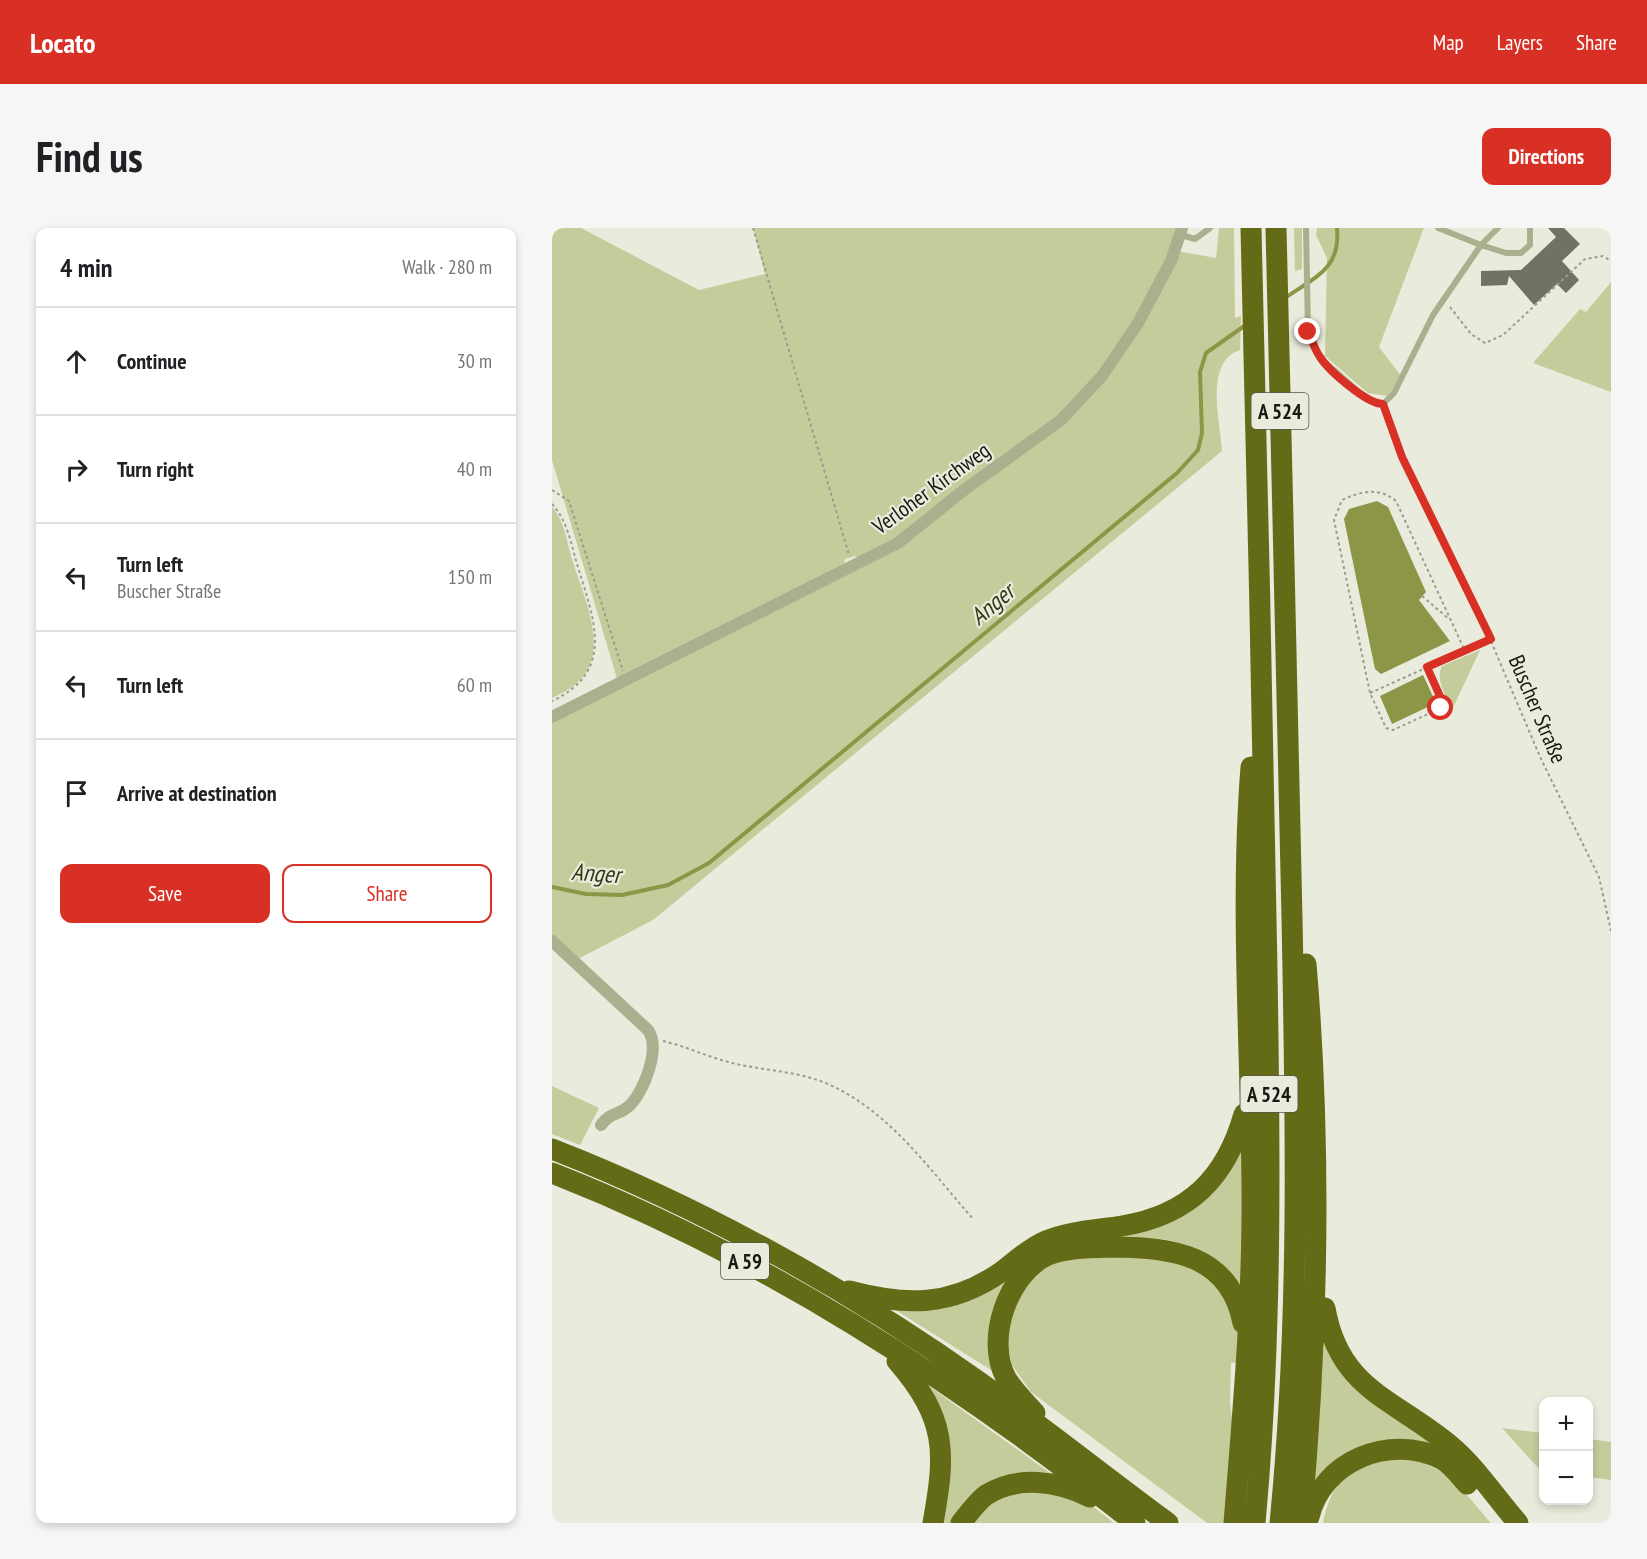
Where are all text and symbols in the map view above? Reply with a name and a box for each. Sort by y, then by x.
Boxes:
text: Locato [30,24,96,61]
text: Map [1433,29,1464,56]
text: Layers [1497,29,1543,56]
text: Share [1576,29,1617,56]
button: Directions [1482,128,1611,185]
text: Find us [36,129,143,184]
text: 4 min [60,251,113,284]
text: Walk · 280 m [402,254,492,280]
route end [1294,318,1320,344]
icon: ahead [60,345,93,378]
text: Continue [117,347,187,375]
text: 30 m [457,348,492,374]
road number: A 524 [1252,393,1308,429]
street label: Verloher Kirchweg [866,436,995,541]
icon: right [60,453,93,486]
text: Turn right [117,455,194,483]
text: 40 m [457,456,492,482]
text: Turn left [117,550,183,578]
icon: left [60,561,93,594]
text: 150 m [448,564,492,590]
water label: Anger [963,574,1023,632]
text: Buscher Straße [117,578,221,604]
street label: Buscher Straße [1503,651,1573,767]
icon: left [60,669,93,702]
text: Turn left [117,671,183,699]
text: 60 m [457,672,492,698]
route start [1427,694,1453,720]
icon: arrive [60,777,93,810]
text: Arrive at destination [117,779,277,807]
water label: Anger [571,856,625,890]
button: Save [60,864,270,923]
button: Share [282,864,492,923]
road number: A 524 [1240,1076,1298,1112]
road number: A 59 [721,1243,769,1279]
map controls [1539,1397,1593,1505]
button: + [1539,1397,1593,1451]
button: − [1539,1451,1593,1505]

